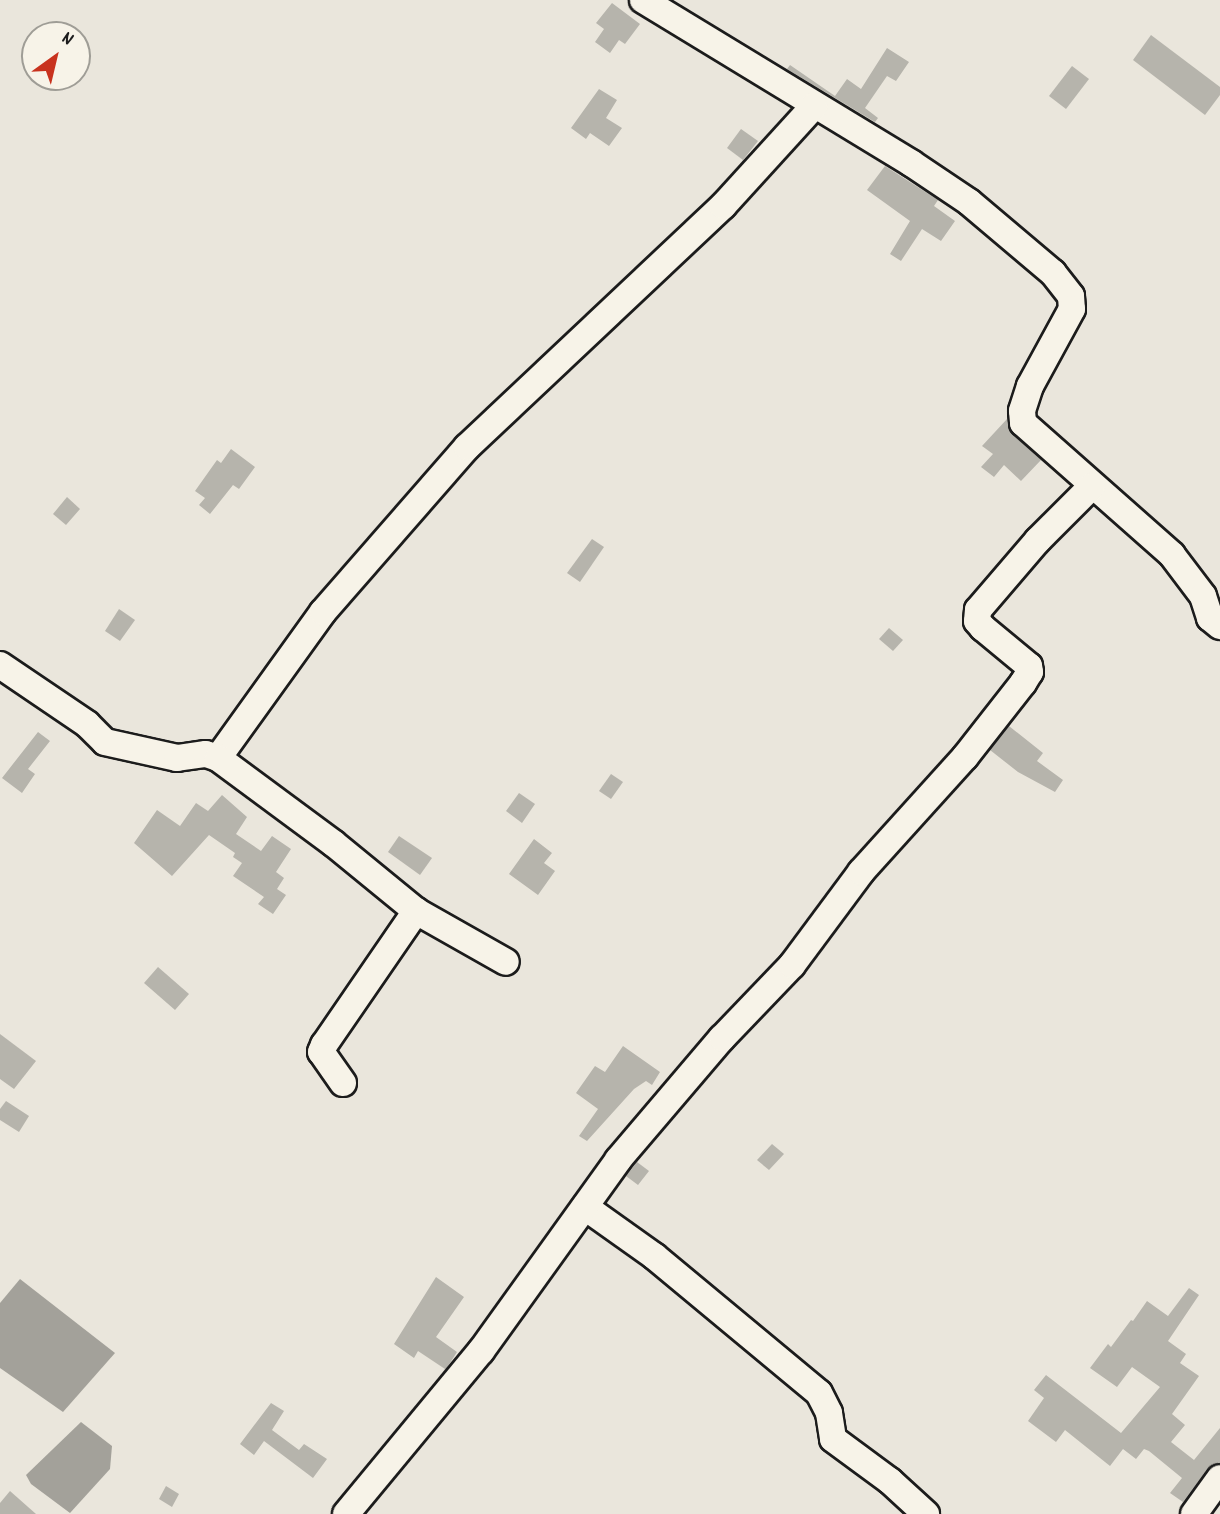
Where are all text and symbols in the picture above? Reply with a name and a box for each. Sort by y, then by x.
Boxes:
north arrow [21,21,91,91]
text: N [55,26,78,54]

